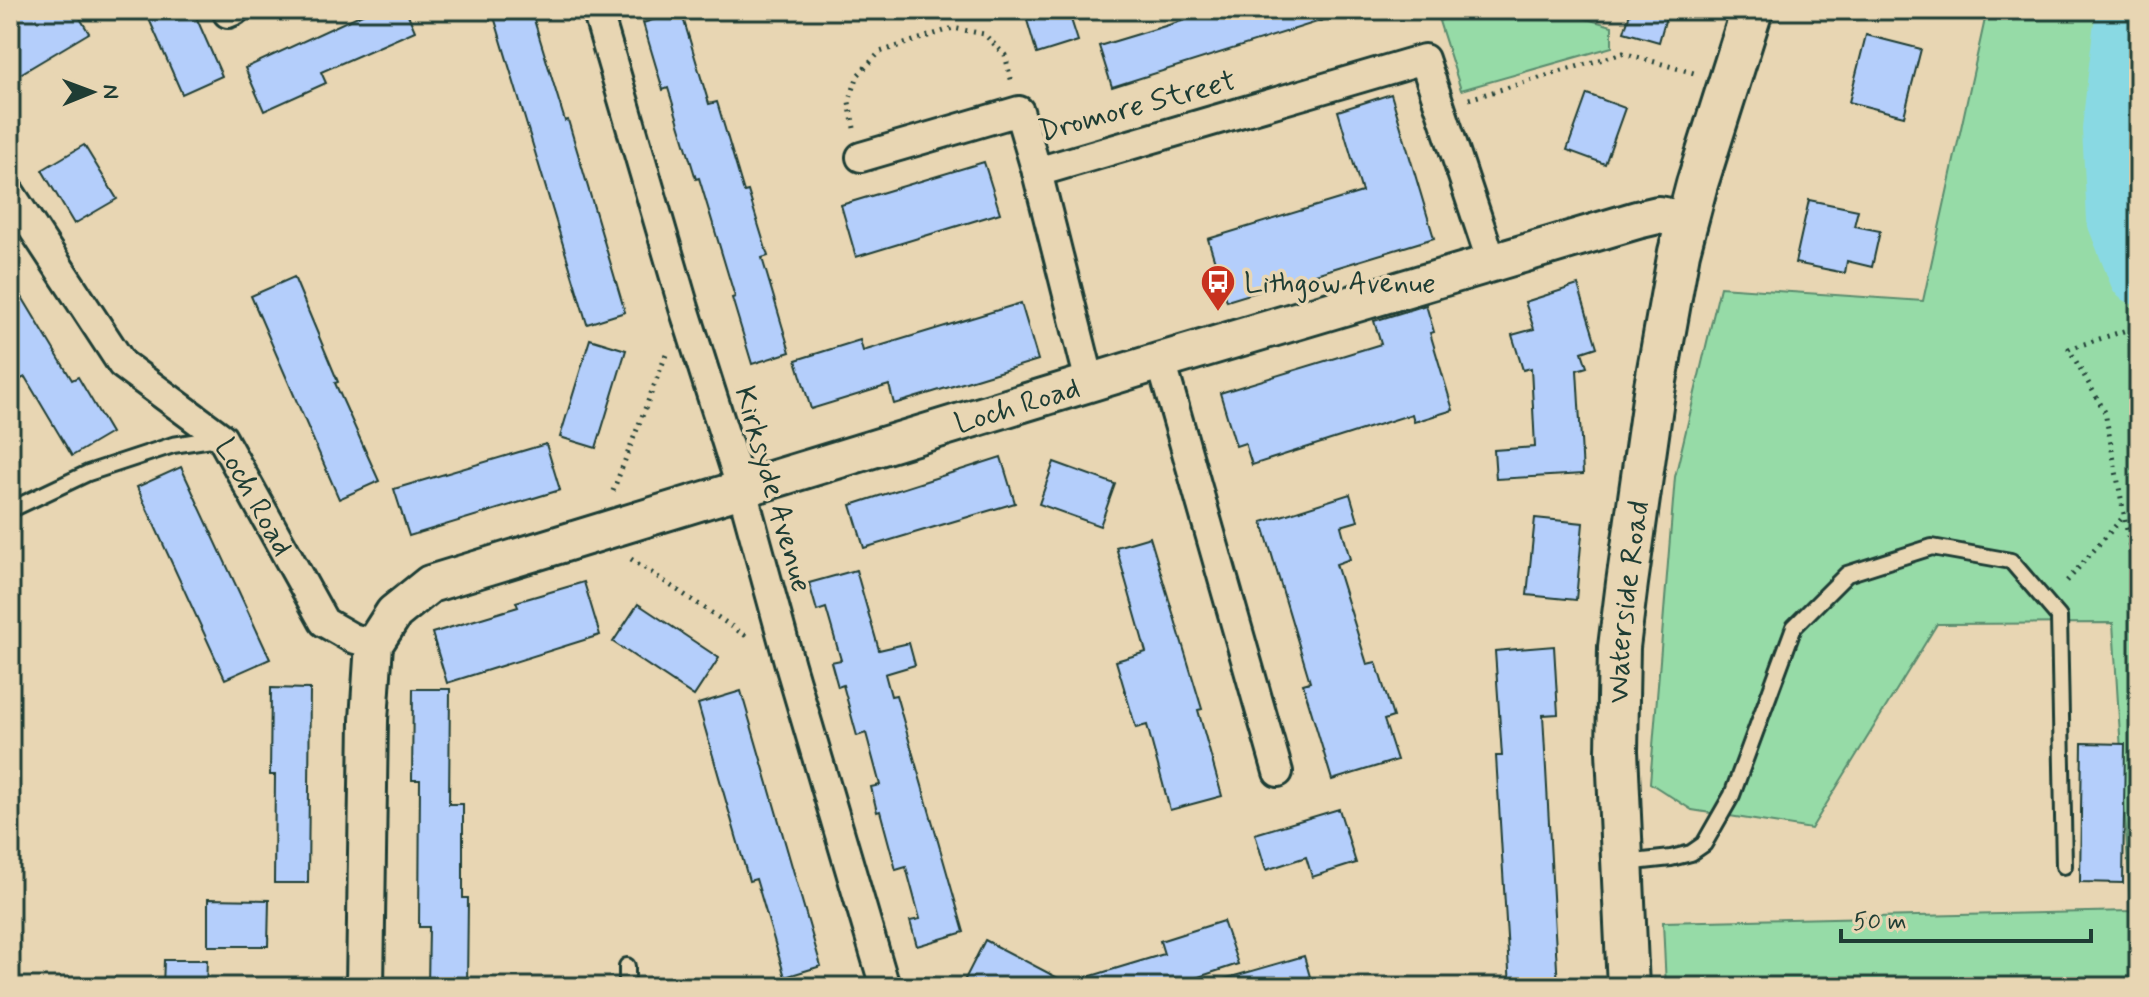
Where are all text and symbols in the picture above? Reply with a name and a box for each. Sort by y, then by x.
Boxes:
north arrow [52,52,132,132]
street label: Dromore Street [1034,61,1240,152]
text: N [96,84,124,99]
bus stop icon: Lithgow Avenue [1199,263,1237,313]
place label: Lithgow Avenue [1244,264,1436,303]
street label: Loch Road [950,369,1085,444]
street label: Kirksyde Avenue [725,382,821,597]
street label: Loch Road [205,432,302,563]
street label: Waterside Road [1600,498,1659,704]
scale bar [1841,893,2091,943]
text: 50 m [1853,907,1907,938]

